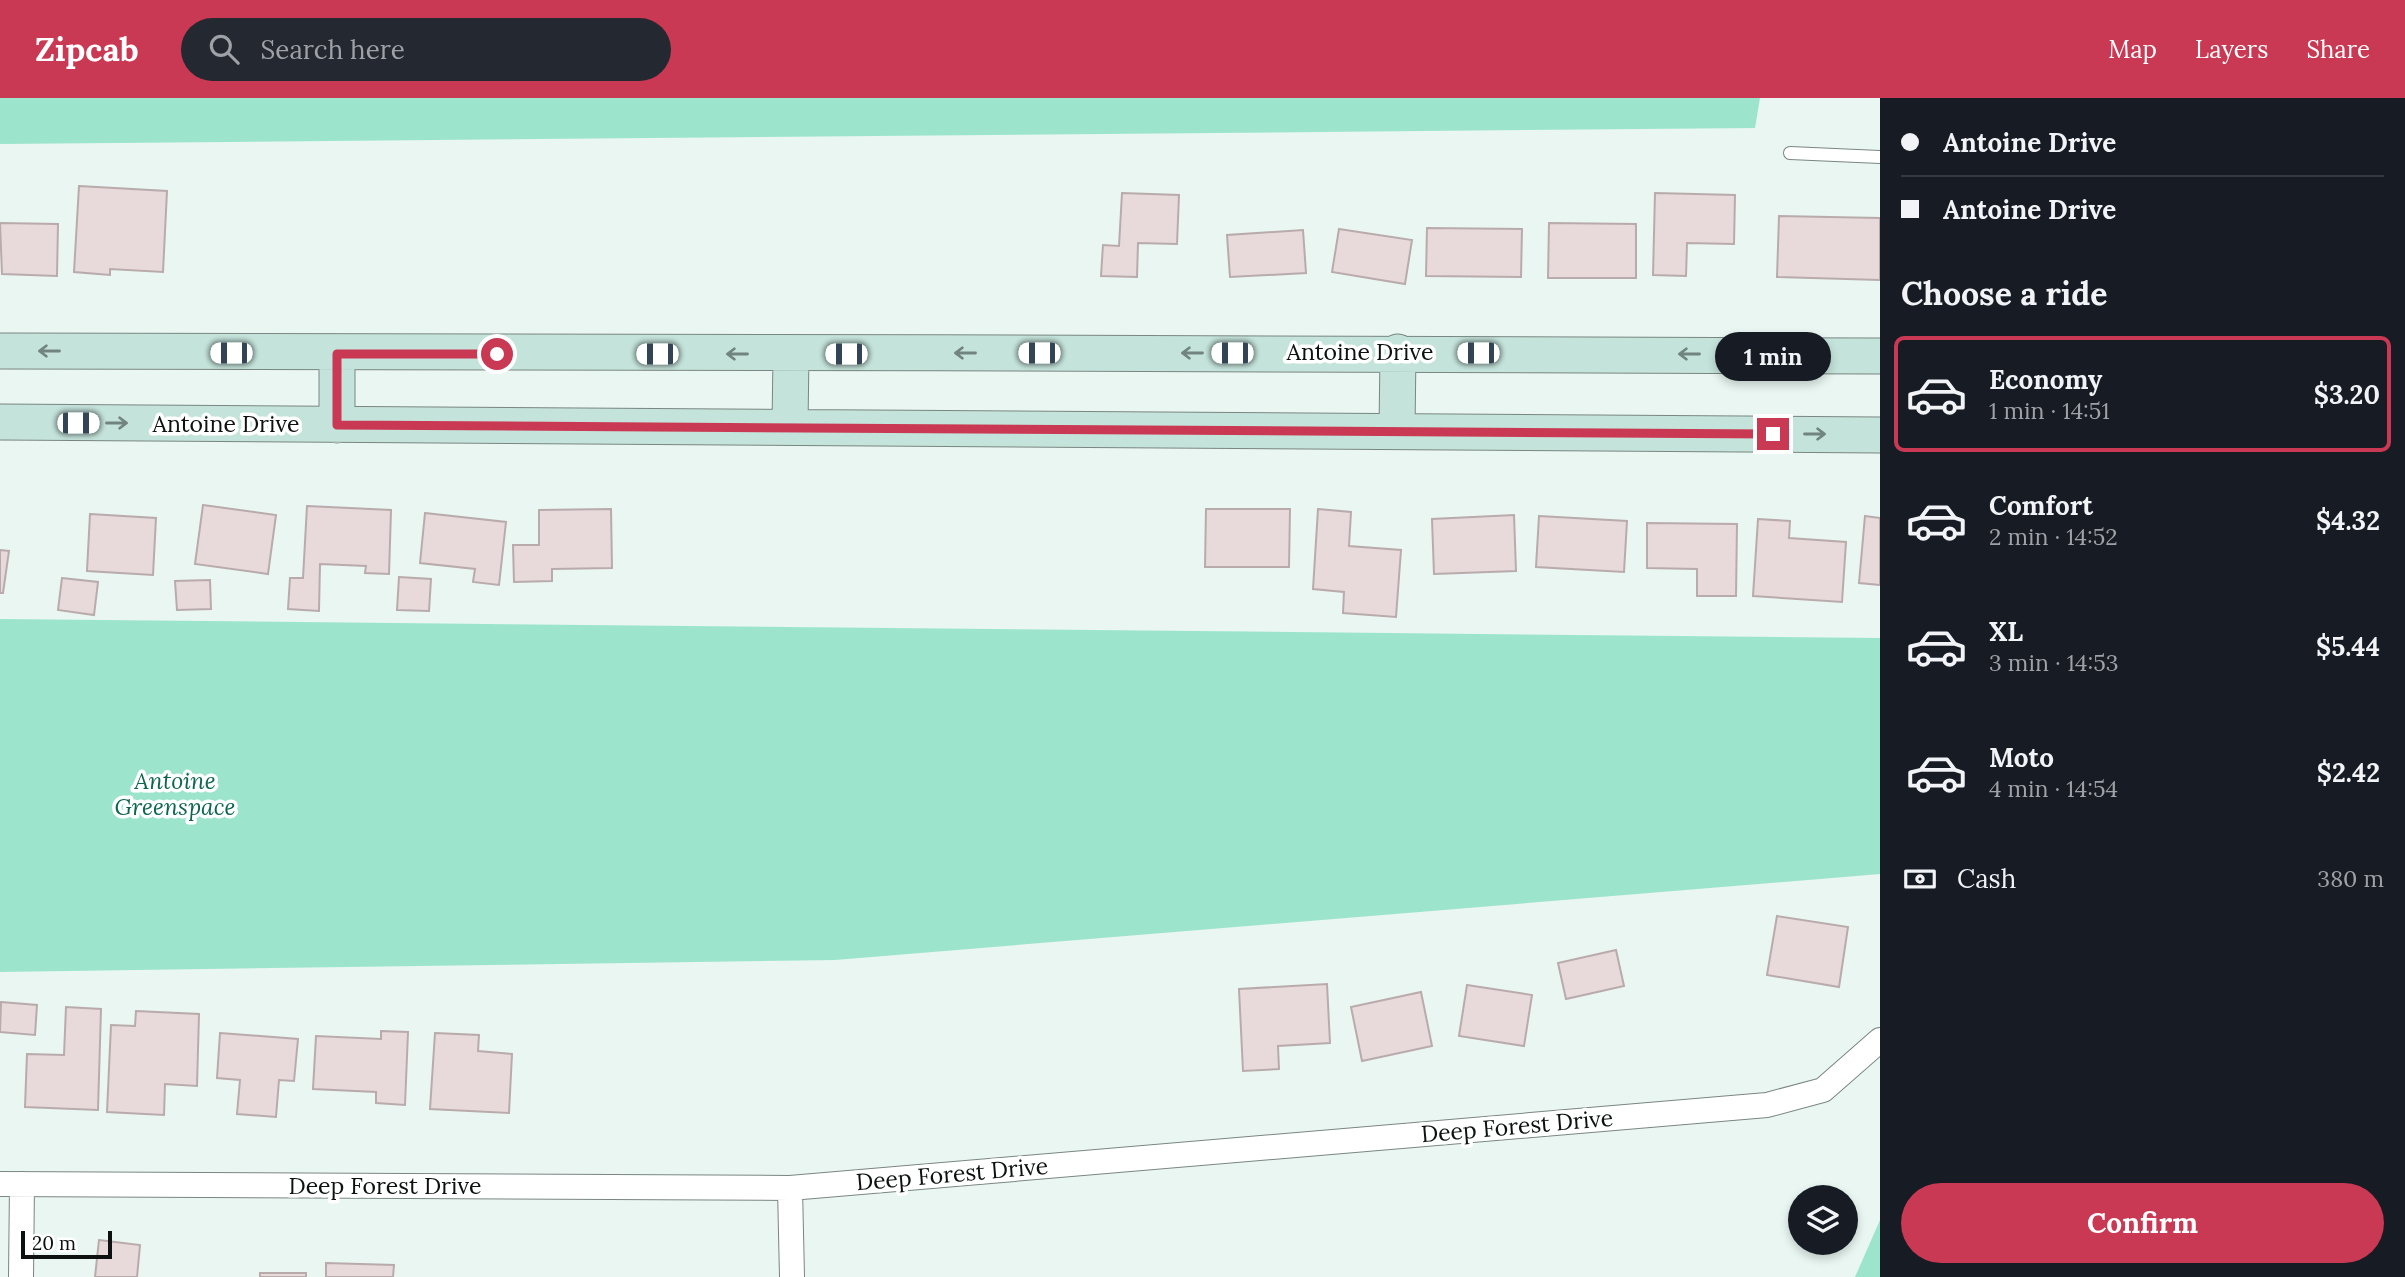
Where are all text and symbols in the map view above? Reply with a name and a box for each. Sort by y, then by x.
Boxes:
search box [181,18,671,81]
text: Zipcab [35,28,139,70]
icon: search [205,30,243,68]
text: Search here [261,33,405,66]
text: Map [2108,34,2157,65]
text: Layers [2195,34,2268,65]
text: Share [2306,34,2370,65]
text: Antoine Drive [1943,126,2116,159]
text: Antoine Drive [1943,193,2116,226]
text: Choose a ride [1901,273,2108,314]
callout: 1 min [1715,332,1831,382]
street label: Antoine Drive [1286,337,1433,366]
route start [481,338,513,370]
text: 1 min [1744,342,1802,371]
car [211,343,253,364]
car [1019,343,1061,364]
car [1212,343,1254,364]
car [1458,343,1500,364]
car [637,344,679,365]
car [826,344,868,365]
one-way arrow [38,345,61,358]
one-way arrow [1181,346,1204,360]
one-way arrow [726,347,749,361]
one-way arrow [954,347,977,360]
one-way arrow [1678,347,1701,361]
icon: car [1905,363,1968,426]
text: Economy [1989,363,2102,396]
text: $3.20 [2314,378,2380,411]
text: 1 min · 14:51 [1989,396,2110,425]
street label: Antoine Drive [152,409,299,438]
car [58,413,100,434]
one-way arrow [105,416,128,430]
route end [1757,418,1789,450]
one-way arrow [1803,427,1826,441]
icon: car [1905,489,1968,552]
text: Comfort [1989,489,2093,522]
text: $4.32 [2316,504,2380,537]
text: 2 min · 14:52 [1989,522,2118,551]
icon: car [1905,615,1968,678]
text: XL [1989,615,2023,648]
text: $5.44 [2316,630,2380,663]
text: 3 min · 14:53 [1989,648,2119,677]
icon: car [1905,741,1968,804]
text: Moto [1989,741,2054,774]
text: $2.42 [2317,756,2380,789]
park label: Antoine Greenspace [114,766,236,821]
text: 4 min · 14:54 [1989,774,2118,803]
icon: cash [1901,860,1939,898]
text: Cash [1957,862,2016,895]
text: 380 m [2317,864,2384,893]
street label: Deep Forest Drive [1420,1103,1614,1148]
street label: Deep Forest Drive [855,1151,1049,1196]
street label: Deep Forest Drive [289,1171,481,1200]
button: Confirm [1901,1183,2384,1263]
map controls [1788,1185,1858,1255]
button: layers [1788,1185,1858,1255]
scale bar [21,1228,112,1260]
text: 20 m [32,1231,76,1255]

